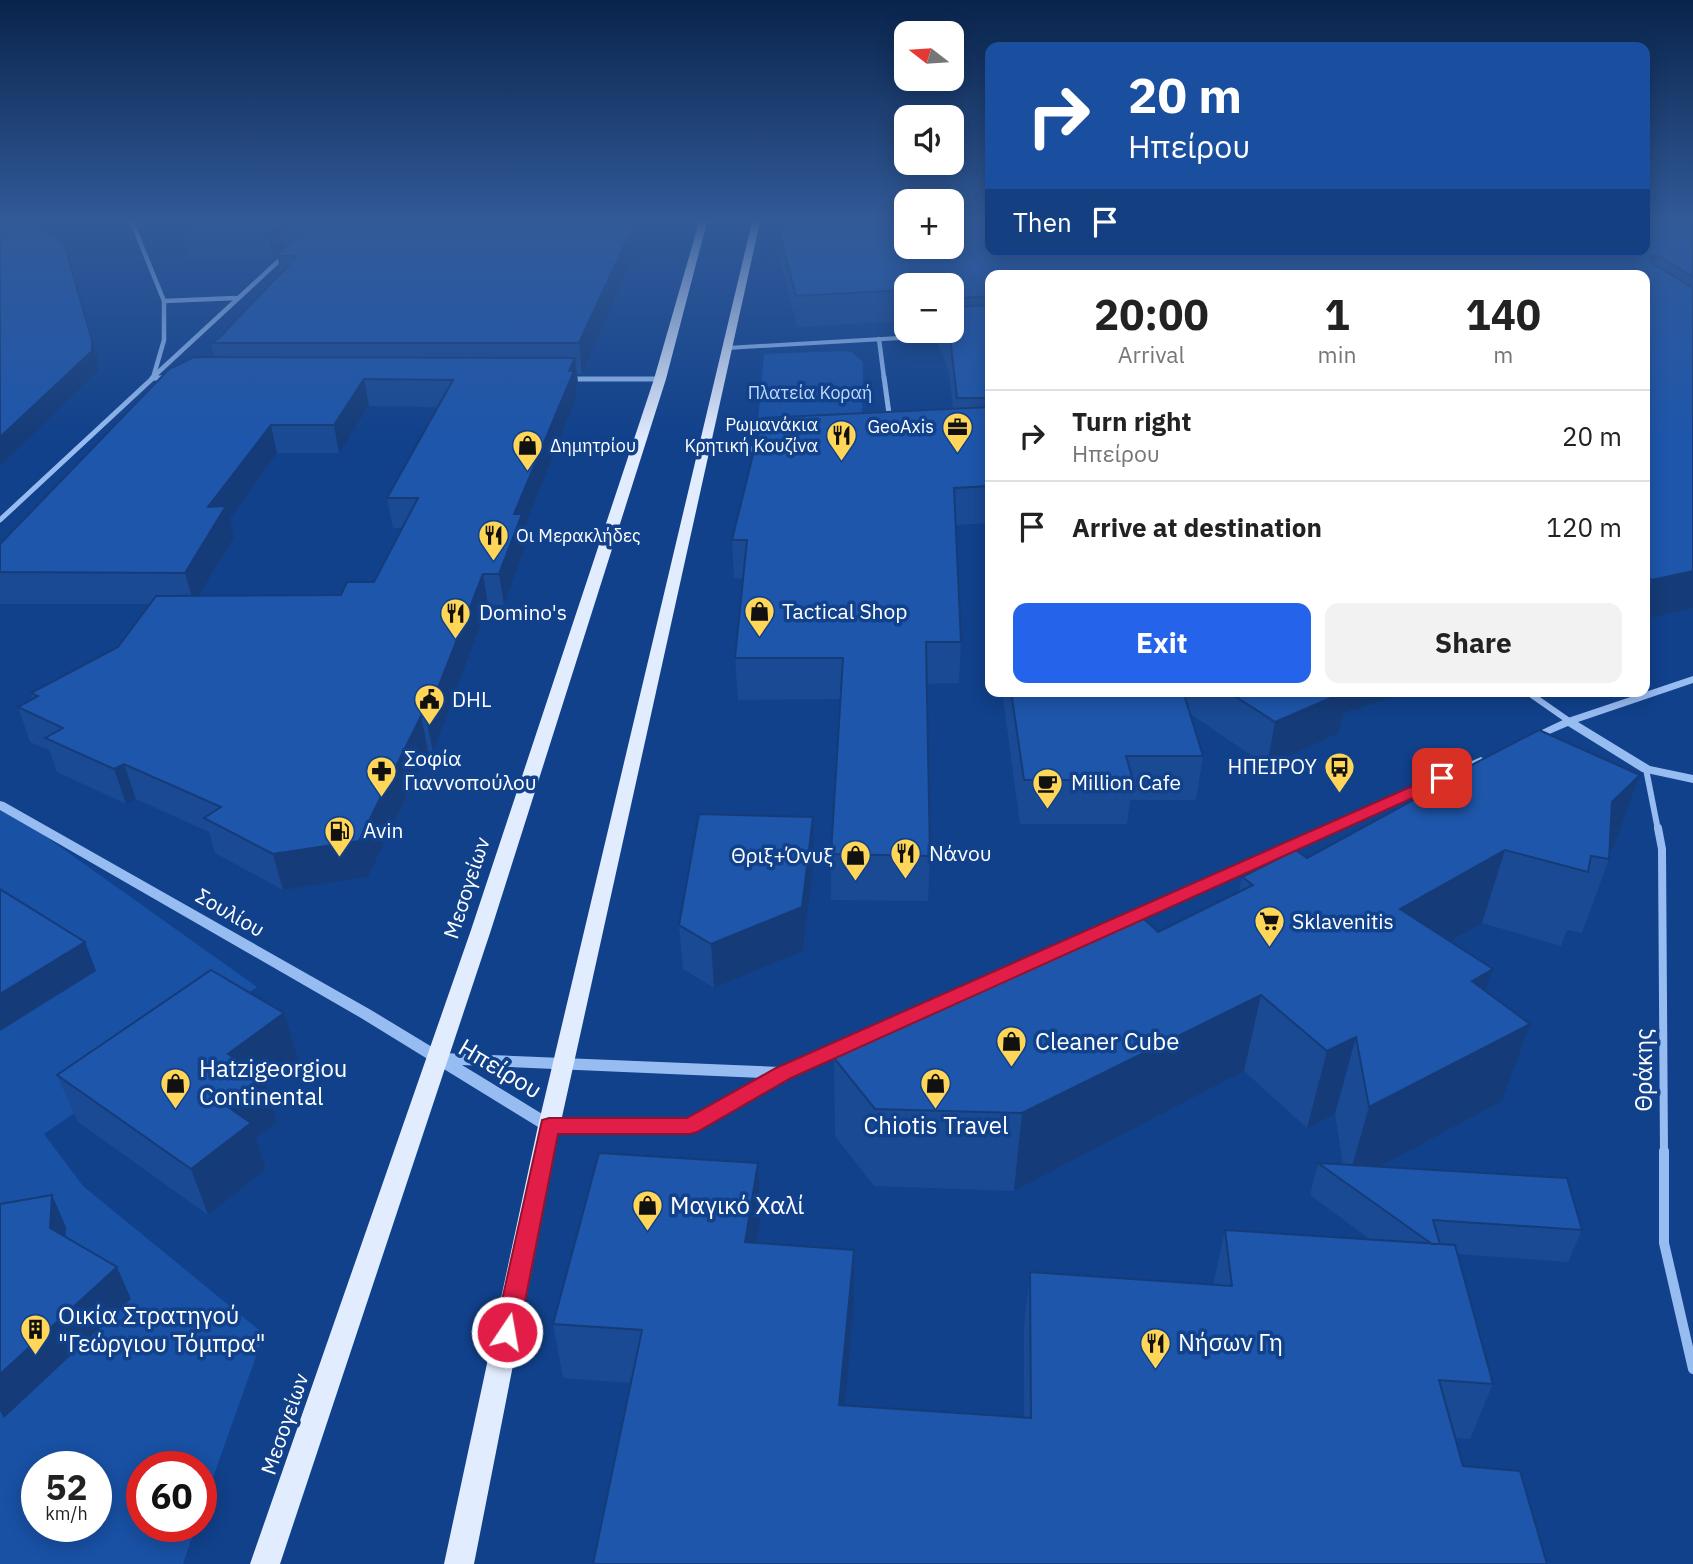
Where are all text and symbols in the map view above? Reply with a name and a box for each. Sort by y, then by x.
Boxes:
north arrow [894,21,964,91]
map controls [894,21,964,343]
text: 20 m [1128,63,1242,126]
icon: right [1013,70,1104,161]
button: sound [894,105,964,175]
text: Ηπείρου [1128,125,1250,167]
button: + [894,189,964,259]
icon: arrive [1086,203,1124,241]
text: Then [1013,205,1072,239]
button: − [894,273,964,343]
text: 20:00 [1094,287,1209,342]
text: 1 [1324,287,1350,342]
text: 140 [1465,287,1541,342]
text: Arrival [1118,339,1185,369]
text: min [1318,339,1356,369]
text: m [1493,339,1513,369]
park label: Πλατεία Κοραή [748,381,872,404]
text: Turn right [1072,404,1191,438]
office icon: GeoAxis [940,410,974,454]
place label: Ρωμανάκια Κρητική Κουζίνα [684,413,818,457]
place label: GeoAxis [868,415,934,438]
icon: right [1013,417,1051,455]
restaurant icon: Ρωμανάκια Κρητική Κουζίνα [824,418,858,462]
text: 20 m [1562,419,1622,453]
shop icon: Δημητρίου [510,429,544,473]
place label: Δημητρίου [550,434,636,457]
text: Ηπείρου [1072,438,1160,468]
icon: arrive [1013,508,1051,546]
text: Arrive at destination [1072,510,1322,544]
text: 120 m [1546,510,1622,544]
restaurant icon: Οι Μερακλήδες [476,519,510,563]
place label: Οι Μερακλήδες [516,524,641,547]
shop icon: Tactical Shop [742,595,776,639]
restaurant icon: Domino's [439,596,473,640]
place label: Tactical Shop [782,597,907,625]
place label: Domino's [479,598,567,626]
button: Exit [1013,603,1311,683]
button: Share [1325,603,1622,683]
public building icon: DHL [412,683,446,727]
place label: DHL [452,685,491,713]
place label: Σοφία Γιαννοπούλου [404,744,537,796]
pin [1412,748,1472,808]
bus stop icon: ΗΠΕΙΡΟΥ [1323,750,1357,794]
place label: ΗΠΕΙΡΟΥ [1228,752,1318,780]
pharmacy icon: Σοφία Γιαννοπούλου [364,754,398,798]
icon: arrive [1423,759,1461,797]
cafe icon: Million Cafe [1031,766,1065,810]
place label: Million Cafe [1071,768,1181,796]
fuel station icon: Avin [323,814,357,858]
place label: Avin [363,816,404,844]
street label: Μεσογείων [436,833,496,942]
restaurant icon: Νάνου [889,837,923,881]
shop icon: Θριξ+Όνυξ [839,839,873,883]
place label: Νάνου [929,839,992,867]
place label: Θριξ+Όνυξ [731,841,833,869]
street label: Σουλίου [191,881,270,943]
supermarket icon: Sklavenitis [1252,905,1286,949]
place label: Sklavenitis [1292,907,1394,935]
shop icon: Cleaner Cube [995,1025,1029,1069]
place label: Cleaner Cube [1035,1025,1179,1057]
street label: Θράκης [1627,1028,1659,1112]
street label: Ηπείρου [453,1031,548,1105]
place label: Hatzigeorgiou Continental [199,1052,348,1112]
shop icon: Hatzigeorgiou Continental [159,1066,193,1110]
shop icon: Chiotis Travel [919,1067,953,1111]
place label: Chiotis Travel [863,1109,1009,1141]
shop icon: Μαγικό Χαλί [630,1189,664,1233]
place label: Μαγικό Χαλί [670,1189,804,1221]
position arrow [470,1295,544,1369]
place label: Οικία Στρατηγού "Γεώργιου Τόμπρα" [58,1299,266,1359]
building icon: Οικία Στρατηγού "Γεώργιου Τόμπρα" [18,1313,52,1357]
restaurant icon: Νήσων Γη [1138,1326,1172,1370]
place label: Νήσων Γη [1178,1326,1283,1358]
street label: Μεσογείων [254,1369,315,1478]
speed limit sign: 60 [126,1451,217,1542]
text: 52 [45,1464,88,1510]
text: km/h [45,1502,88,1525]

